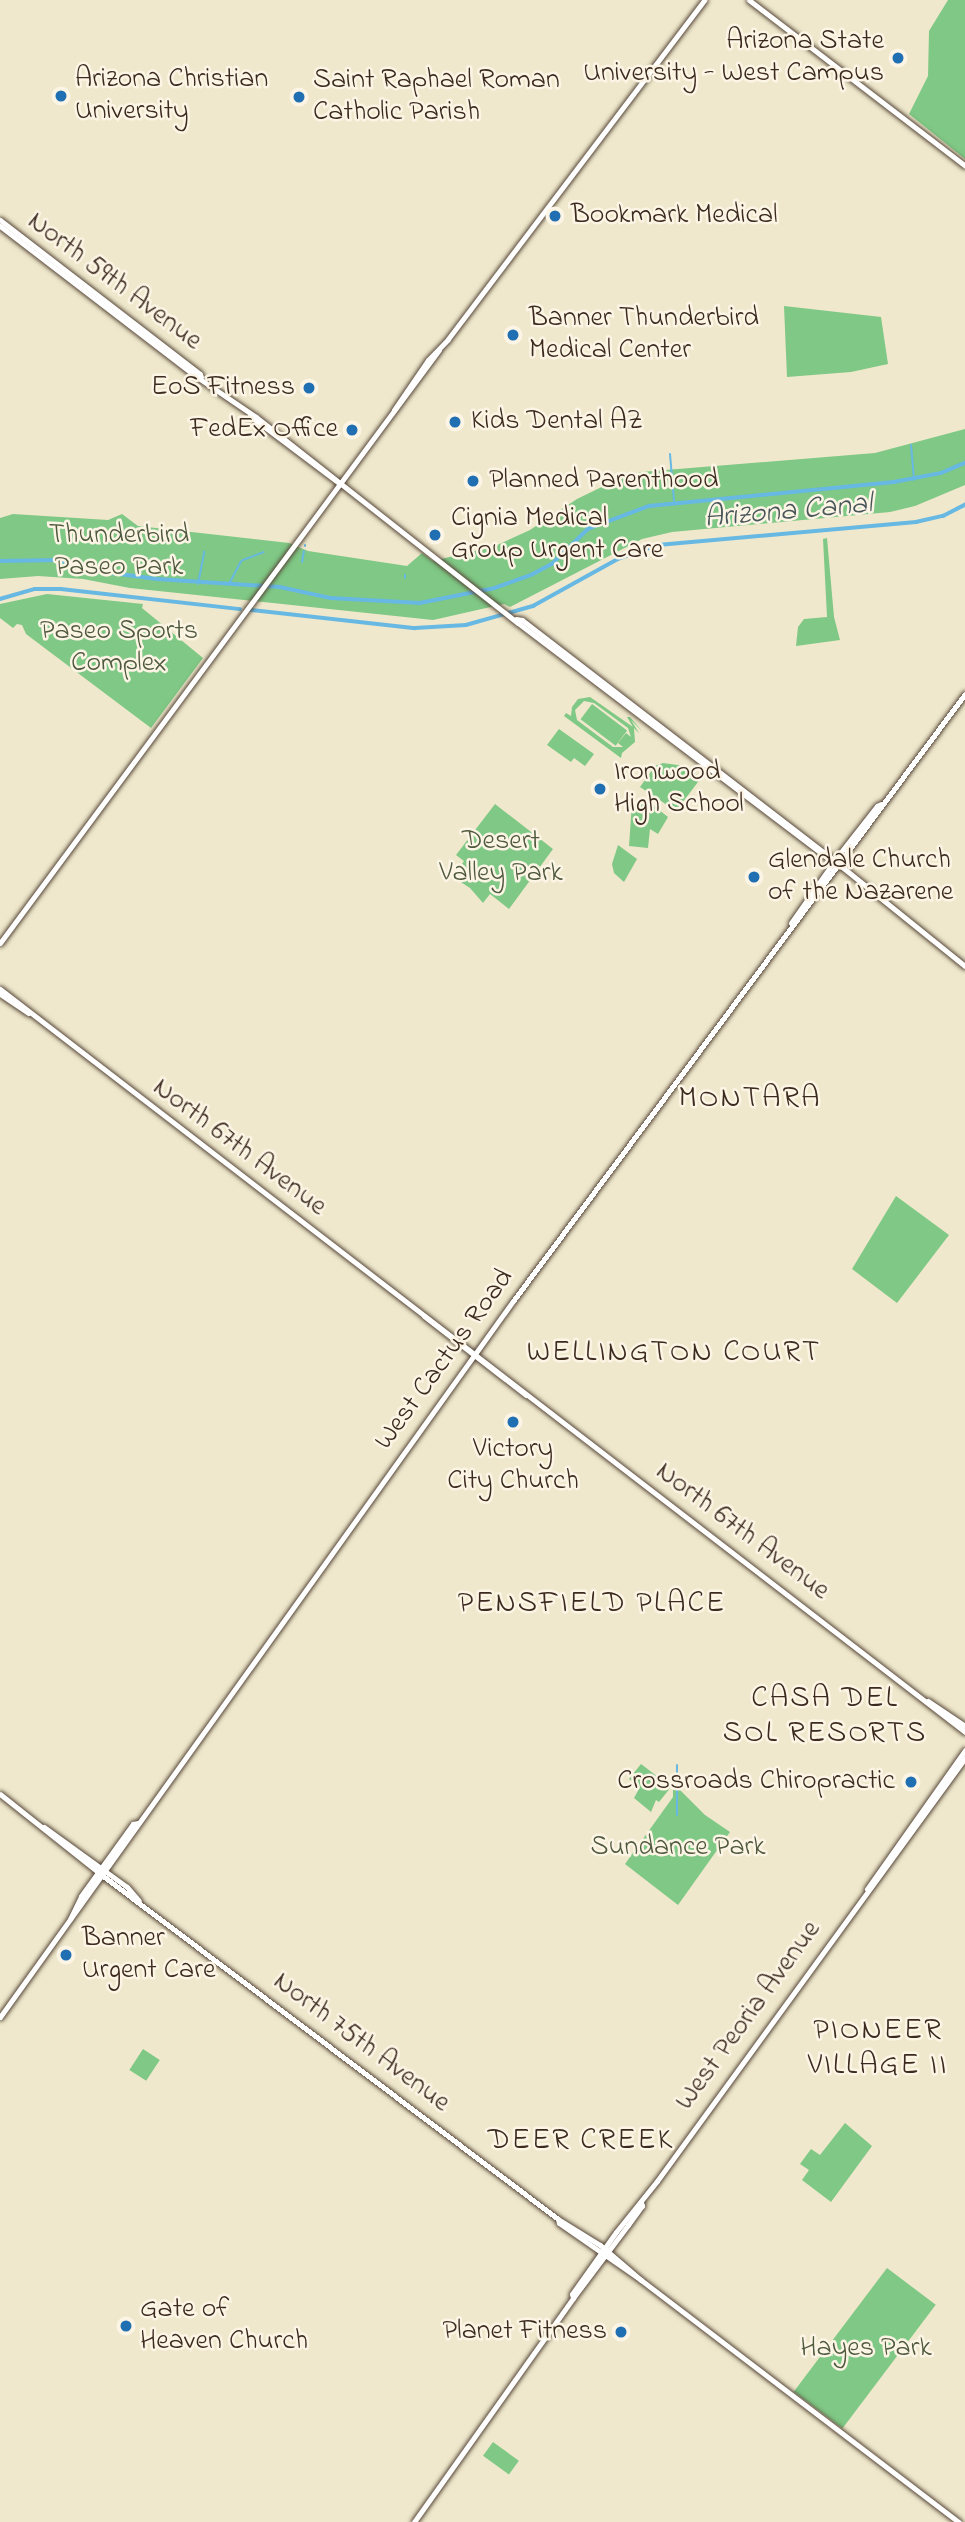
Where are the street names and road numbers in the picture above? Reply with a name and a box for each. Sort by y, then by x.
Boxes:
street label: North 59th Avenue [20,205,208,359]
street label: North 67th Avenue [145,1072,333,1224]
street label: West Cactus Road [368,1263,522,1457]
street label: North 67th Avenue [648,1456,836,1608]
street label: West Peoria Avenue [669,1915,829,2117]
street label: North 75th Avenue [266,1966,456,2120]

